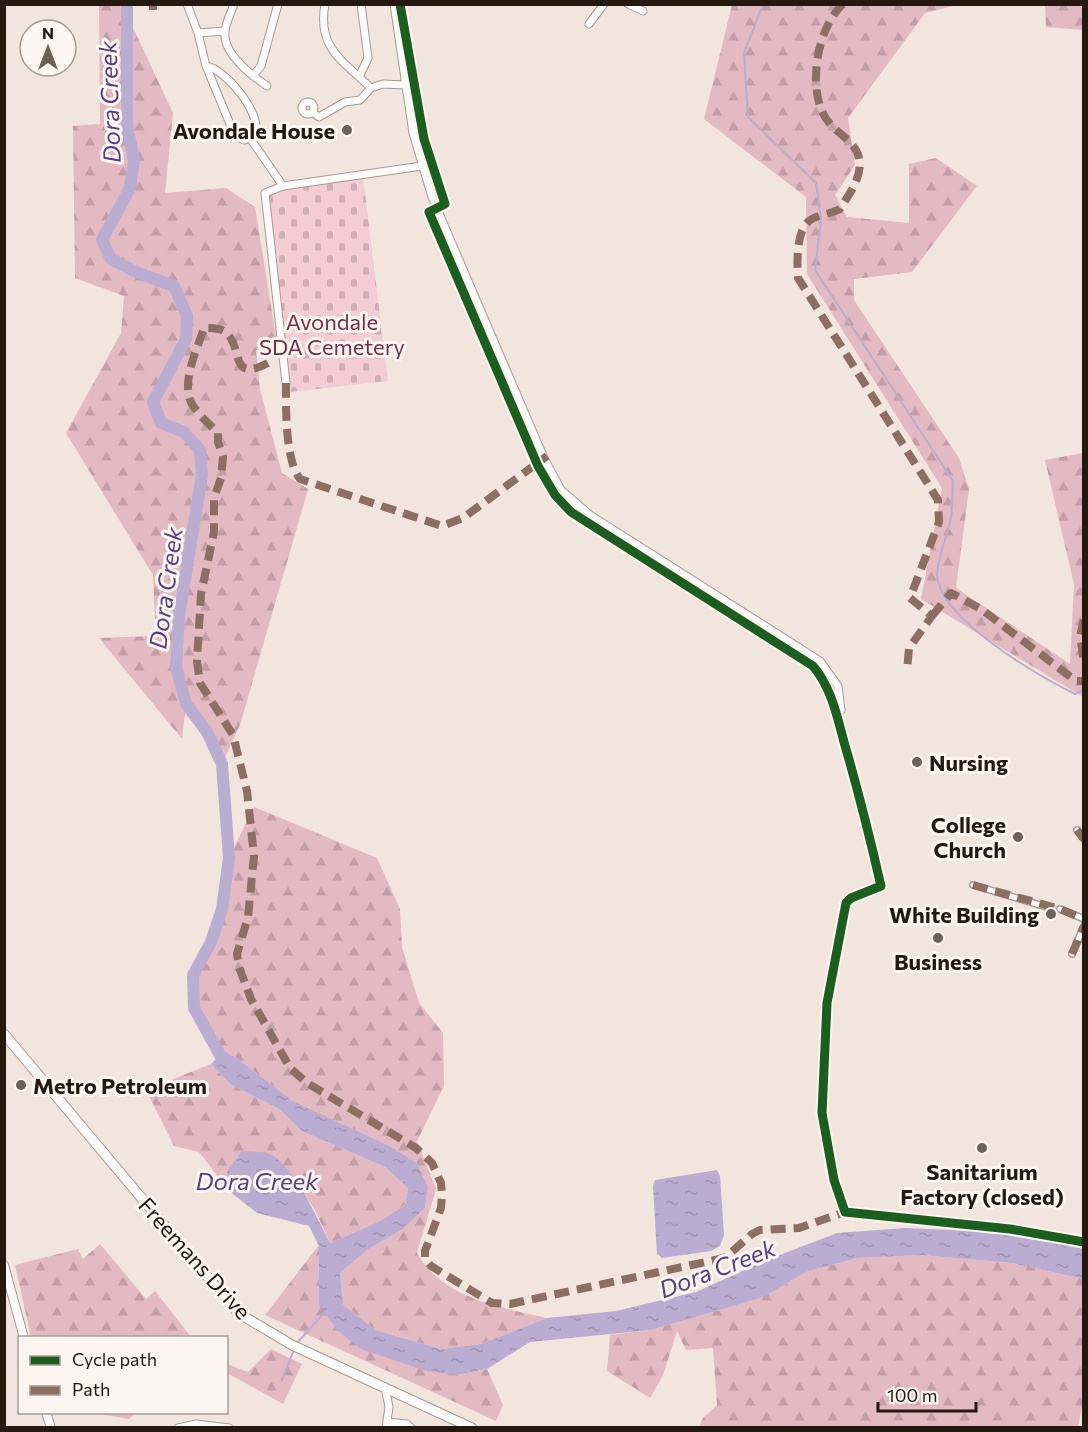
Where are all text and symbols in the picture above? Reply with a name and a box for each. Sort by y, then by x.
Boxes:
north arrow [18,18,78,78]
text: N [42,23,54,42]
water label: Dora Creek [92,39,126,164]
place label: Avondale House [173,117,335,144]
marker: Avondale House [340,123,354,137]
park label: Avondale SDA Cemetery [259,308,405,360]
water label: Dora Creek [142,524,188,651]
place label: Nursing [929,749,1008,776]
marker: Nursing [910,755,924,769]
place label: College Church [931,811,1006,863]
marker: College Church [1011,830,1025,844]
place label: White Building [889,901,1039,928]
marker: White Building [1044,907,1058,921]
marker: Business [931,931,945,945]
place label: Business [894,948,982,975]
place label: Metro Petroleum [33,1072,207,1099]
marker: Metro Petroleum [14,1078,28,1092]
marker: Sanitarium Factory (closed) [975,1141,989,1155]
place label: Sanitarium Factory (closed) [900,1158,1064,1210]
water label: Dora Creek [196,1166,319,1195]
street label: Freemans Drive [133,1192,257,1324]
water label: Dora Creek [655,1232,780,1303]
legend [18,1336,228,1414]
text: Cycle path [72,1348,157,1370]
scale bar [878,1375,976,1413]
text: Path [72,1378,110,1400]
text: 100 m [887,1384,937,1406]

